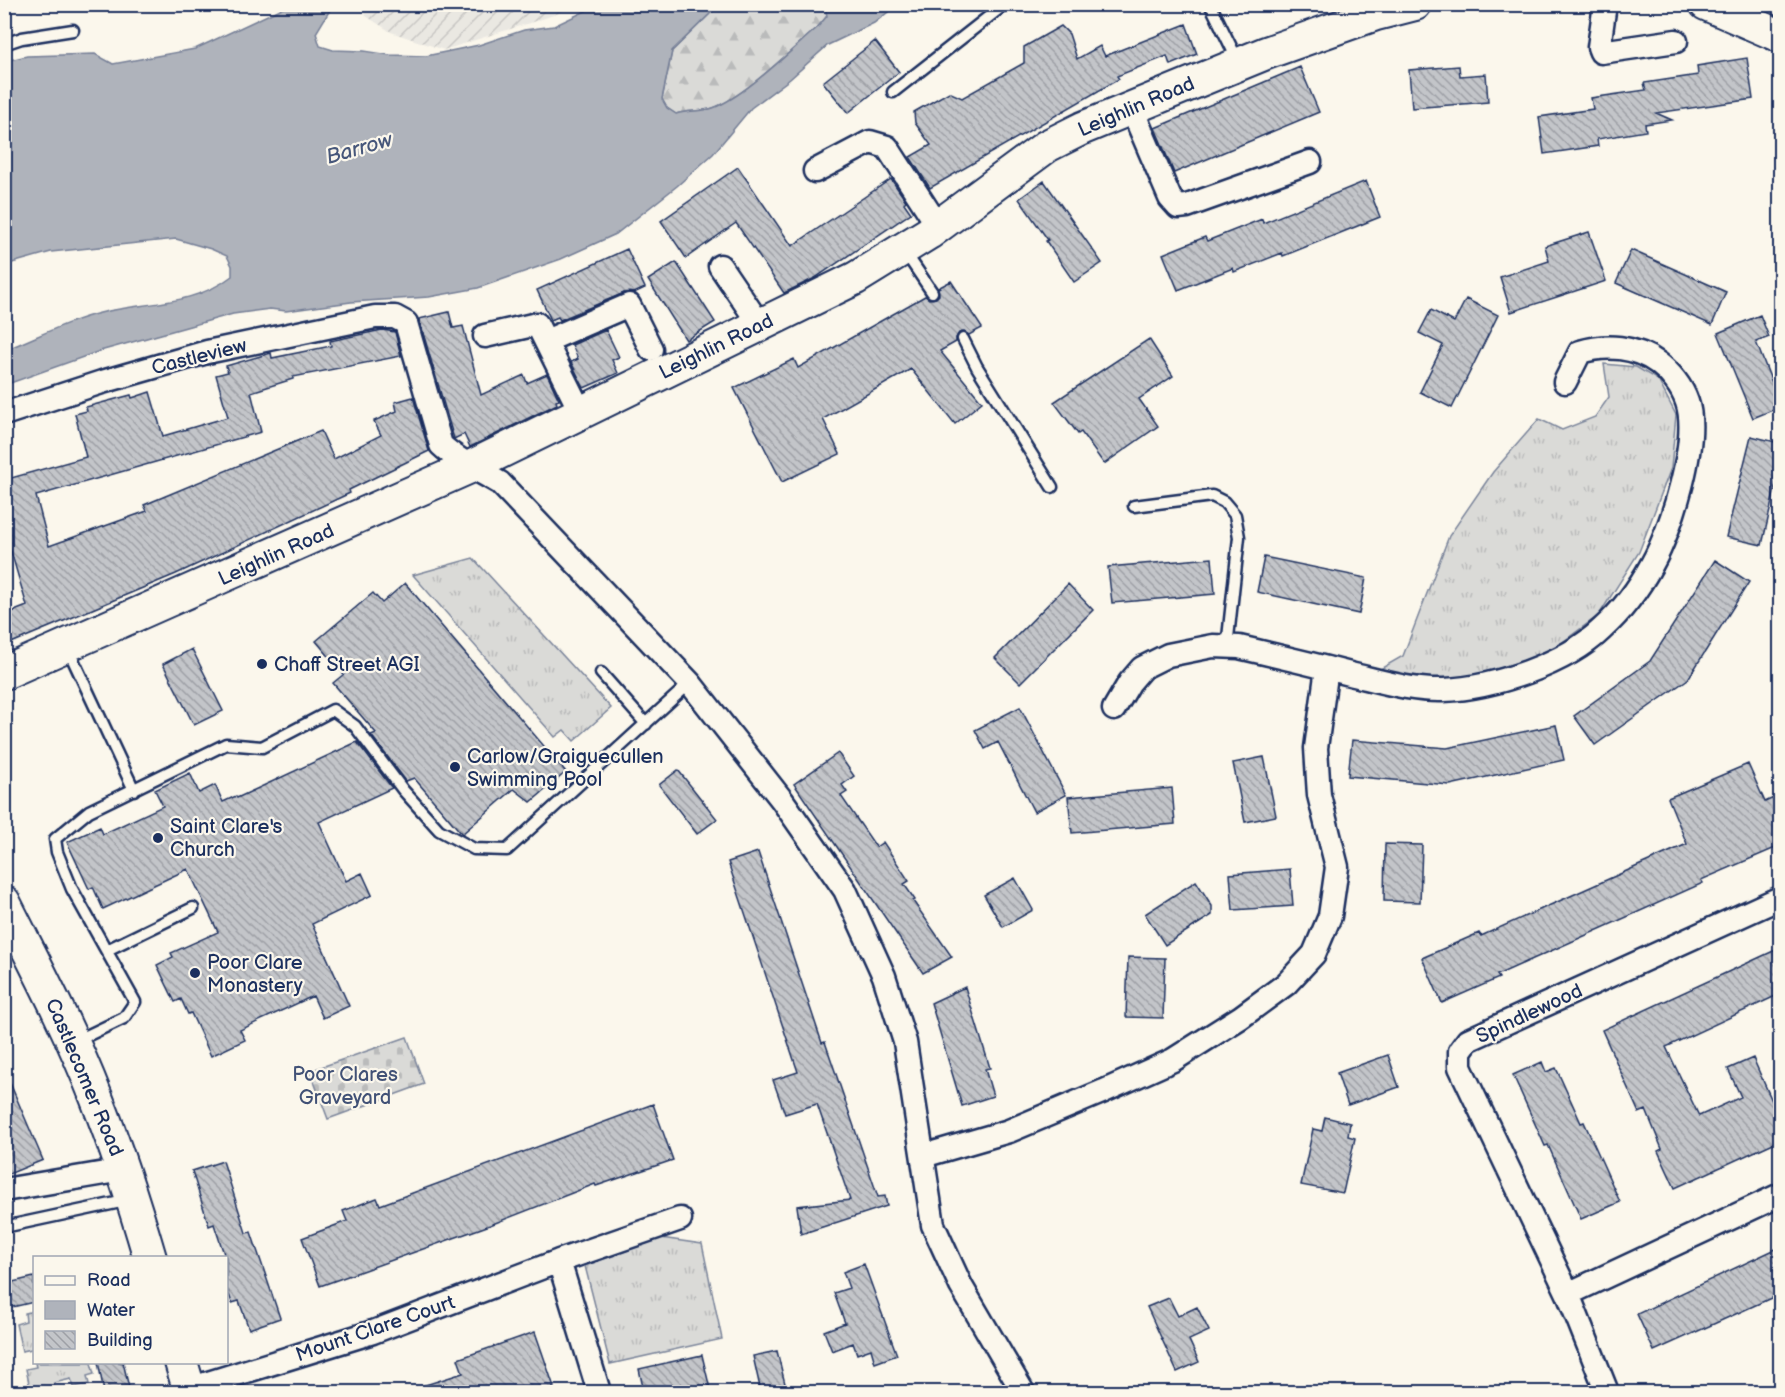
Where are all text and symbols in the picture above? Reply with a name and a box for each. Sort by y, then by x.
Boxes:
street label: Leighlin Road [1075,72,1198,142]
water label: Barrow [323,127,396,170]
street label: Leighlin Road [655,309,778,385]
street label: Castleview [149,333,250,380]
street label: Leighlin Road [215,519,338,591]
place label: Chaff Street AGI [274,653,420,677]
marker: Chaff Street AGI [255,657,269,671]
place label: Carlow/Graiguecullen Swimming Pool [467,745,664,792]
marker: Carlow/Graiguecullen Swimming Pool [448,760,462,774]
place label: Saint Clare's Church [170,815,283,862]
marker: Saint Clare's Church [151,831,165,845]
place label: Poor Clare Monastery [207,951,303,998]
marker: Poor Clare Monastery [188,966,202,980]
street label: Spindlewood [1472,979,1587,1049]
street label: Castlecomer Road [40,995,128,1160]
park label: Poor Clares Graveyard [292,1063,398,1110]
legend [33,1256,228,1364]
text: Road [87,1270,131,1291]
street label: Mount Clare Court [293,1291,458,1367]
text: Water [87,1300,135,1321]
text: Building [87,1330,153,1351]

